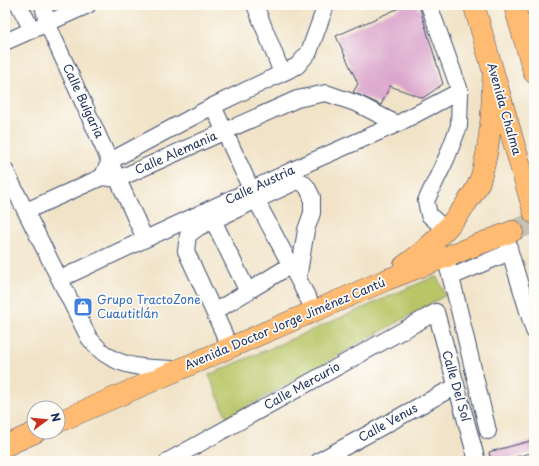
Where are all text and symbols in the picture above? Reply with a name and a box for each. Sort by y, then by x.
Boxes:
street label: Calle Bulgaria [59,60,109,141]
street label: Avenida Chalma [483,60,527,157]
street label: Calle Alemania [132,126,220,178]
street label: Calle Austria [222,160,298,208]
street label: Avenida Doctor Jorge Jiménez Cantú [182,273,388,374]
place label: Grupo TractoZone Cuautitlán [97,290,201,322]
shop icon: Grupo TractoZone Cuautitlán [72,296,94,318]
street label: Calle Del Sol [438,348,476,423]
street label: Calle Mercurio [260,357,343,414]
street label: Calle Venus [355,398,421,446]
north arrow [26,400,66,440]
text: N [47,411,66,424]

